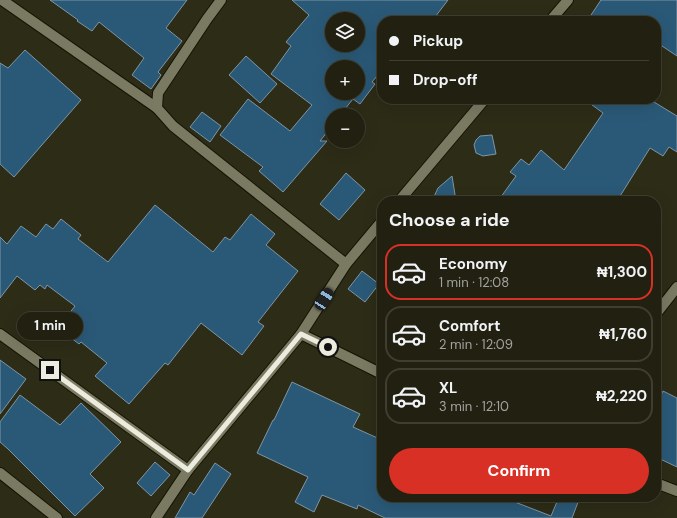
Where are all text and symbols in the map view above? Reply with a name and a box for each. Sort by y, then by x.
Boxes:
map controls [325,12,365,148]
button: layers [325,12,365,52]
text: Pickup [413,31,463,51]
button: + [325,60,365,100]
text: Drop-off [413,70,478,90]
button: − [325,108,365,148]
text: Choose a ride [389,208,510,232]
icon: car [391,254,427,290]
text: Economy [439,254,507,274]
text: ₦1,300 [597,262,647,282]
text: 1 min · 12:08 [439,274,509,291]
car [312,286,336,312]
callout: 1 min [17,312,83,340]
icon: car [391,316,427,352]
text: Comfort [439,316,500,336]
text: 1 min [34,317,66,334]
text: ₦1,760 [599,324,647,344]
text: 2 min · 12:09 [439,336,513,353]
route start [319,338,337,356]
route end [41,361,59,379]
icon: car [391,378,427,414]
text: XL [439,378,457,398]
text: ₦2,220 [596,386,647,406]
text: 3 min · 12:10 [439,398,509,415]
button: Confirm [389,448,649,494]

